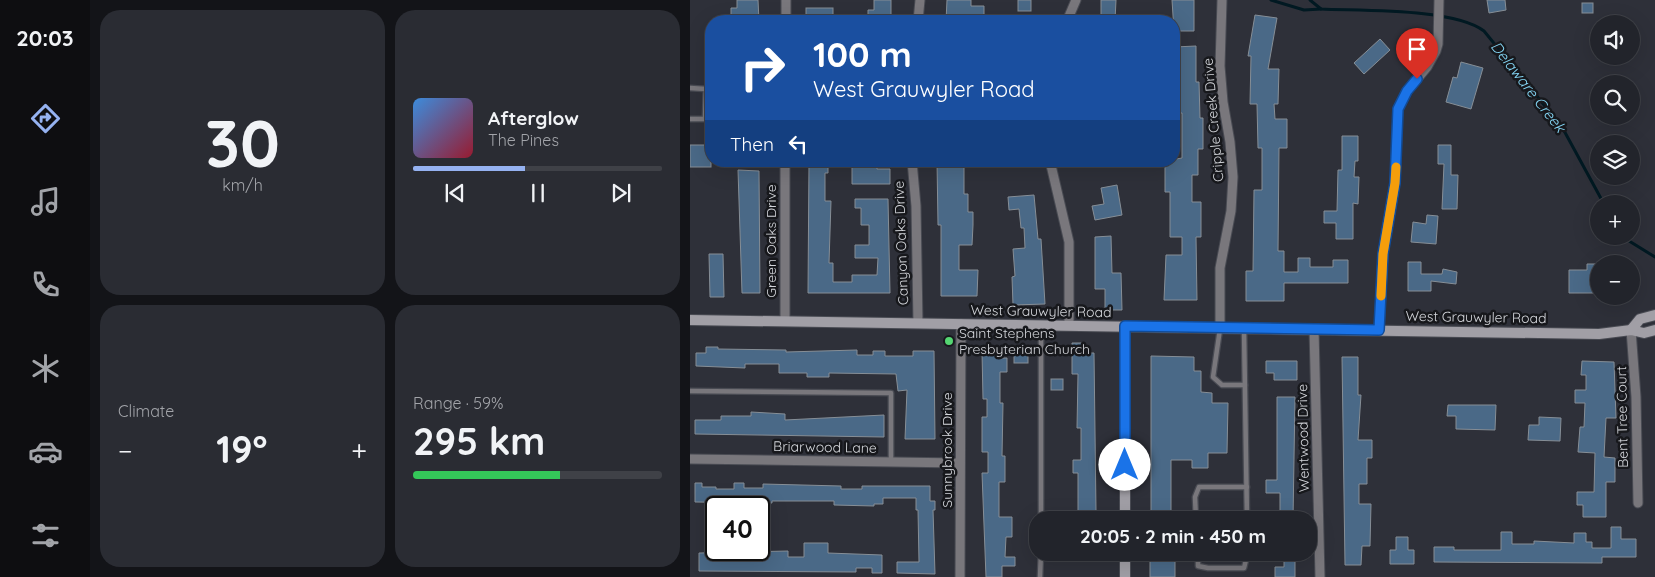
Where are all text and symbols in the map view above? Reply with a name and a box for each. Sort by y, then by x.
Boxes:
map controls [1590,15,1640,305]
button: sound [1590,15,1640,65]
text: 20:03 [16,24,74,52]
pin [1396,28,1438,79]
text: 100 m [813,32,912,76]
icon: right [730,35,795,100]
icon: arrive [1403,35,1431,63]
water label: Delaware Creek [1487,37,1571,138]
street label: Cripple Creek Drive [1199,57,1227,183]
text: West Grauwyler Road [813,75,1035,103]
button: search [1590,75,1640,125]
icon: directions [28,101,63,136]
text: 30 [205,102,280,183]
text: Afterglow [488,106,579,130]
text: The Pines [488,130,559,150]
icon: left [784,130,812,158]
text: Then [730,132,774,156]
button: layers [1590,135,1640,185]
text: km/h [222,175,263,195]
icon: previous [441,179,469,207]
icon: pause [524,179,552,207]
icon: next [607,179,635,207]
street label: Canyon Oaks Drive [890,180,912,306]
icon: music [28,184,63,219]
street label: Green Oaks Drive [762,184,780,298]
button: + [1590,195,1640,245]
button: − [1590,255,1640,305]
icon: phone [28,267,63,302]
street label: West Grauwyler Road [970,301,1112,321]
street label: West Grauwyler Road [1405,307,1547,327]
place label: Saint Stephens Presbyterian Church [959,324,1090,358]
marker: Saint Stephens Presbyterian Church [943,335,955,347]
icon: climate [28,351,63,386]
street label: Bent Tree Court [1612,366,1632,468]
street label: Wentwood Drive [1293,384,1313,492]
street label: Sunnybrook Drive [938,392,956,508]
text: Range · 59% [413,393,503,413]
text: Climate [118,401,174,421]
text: 295 km [413,417,545,465]
text: 19° [216,425,268,473]
text: − [118,433,133,468]
text: + [351,433,367,468]
icon: car [28,434,63,469]
street label: Briarwood Lane [773,437,877,457]
position arrow [1098,438,1150,490]
speed limit sign: 40 [705,496,770,561]
icon: filters [28,518,63,553]
text: 20:05 · 2 min · 450 m [1080,524,1266,548]

